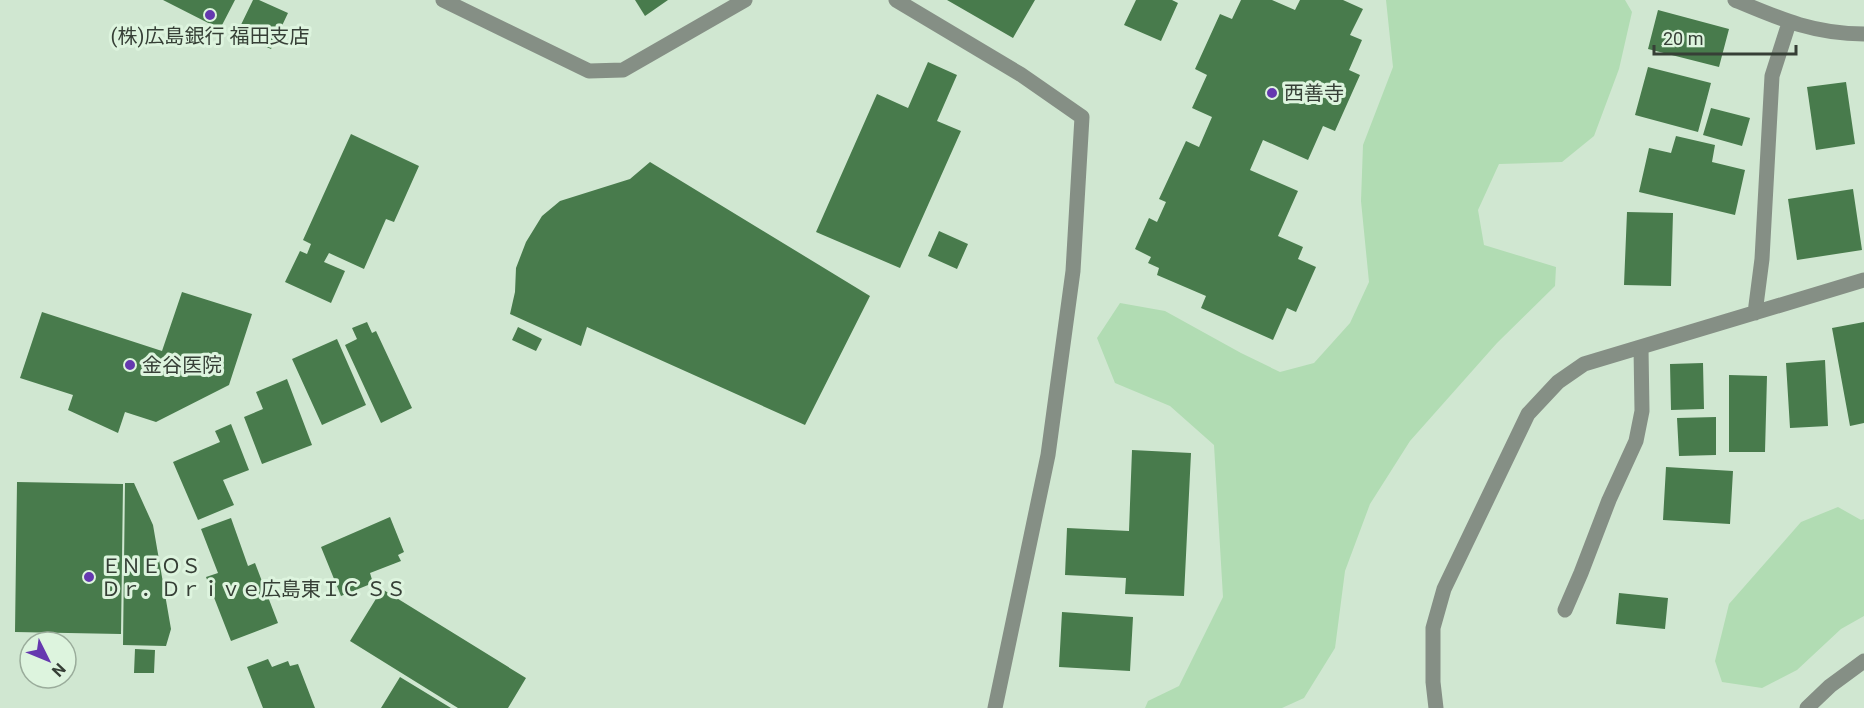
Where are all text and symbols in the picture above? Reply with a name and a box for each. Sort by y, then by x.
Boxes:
marker: (株)広島銀行 福田支店 [203,8,217,22]
scale bar [1654,18,1796,56]
place label: (株)広島銀行 福田支店 [111,24,309,48]
text: 20 m [1663,28,1703,49]
place label: 西善寺 [1284,81,1344,105]
marker: 西善寺 [1265,86,1279,100]
place label: 金谷医院 [142,353,222,377]
marker: 金谷医院 [123,358,137,372]
place label: ＥＮＥＯＳ Ｄｒ．Ｄｒｉｖｅ広島東ＩＣ ＳＳ [101,554,406,601]
marker: ＥＮＥＯＳ Ｄｒ．Ｄｒｉｖｅ広島東ＩＣ ＳＳ [82,570,96,584]
north arrow [18,630,78,690]
text: N [48,659,69,680]

